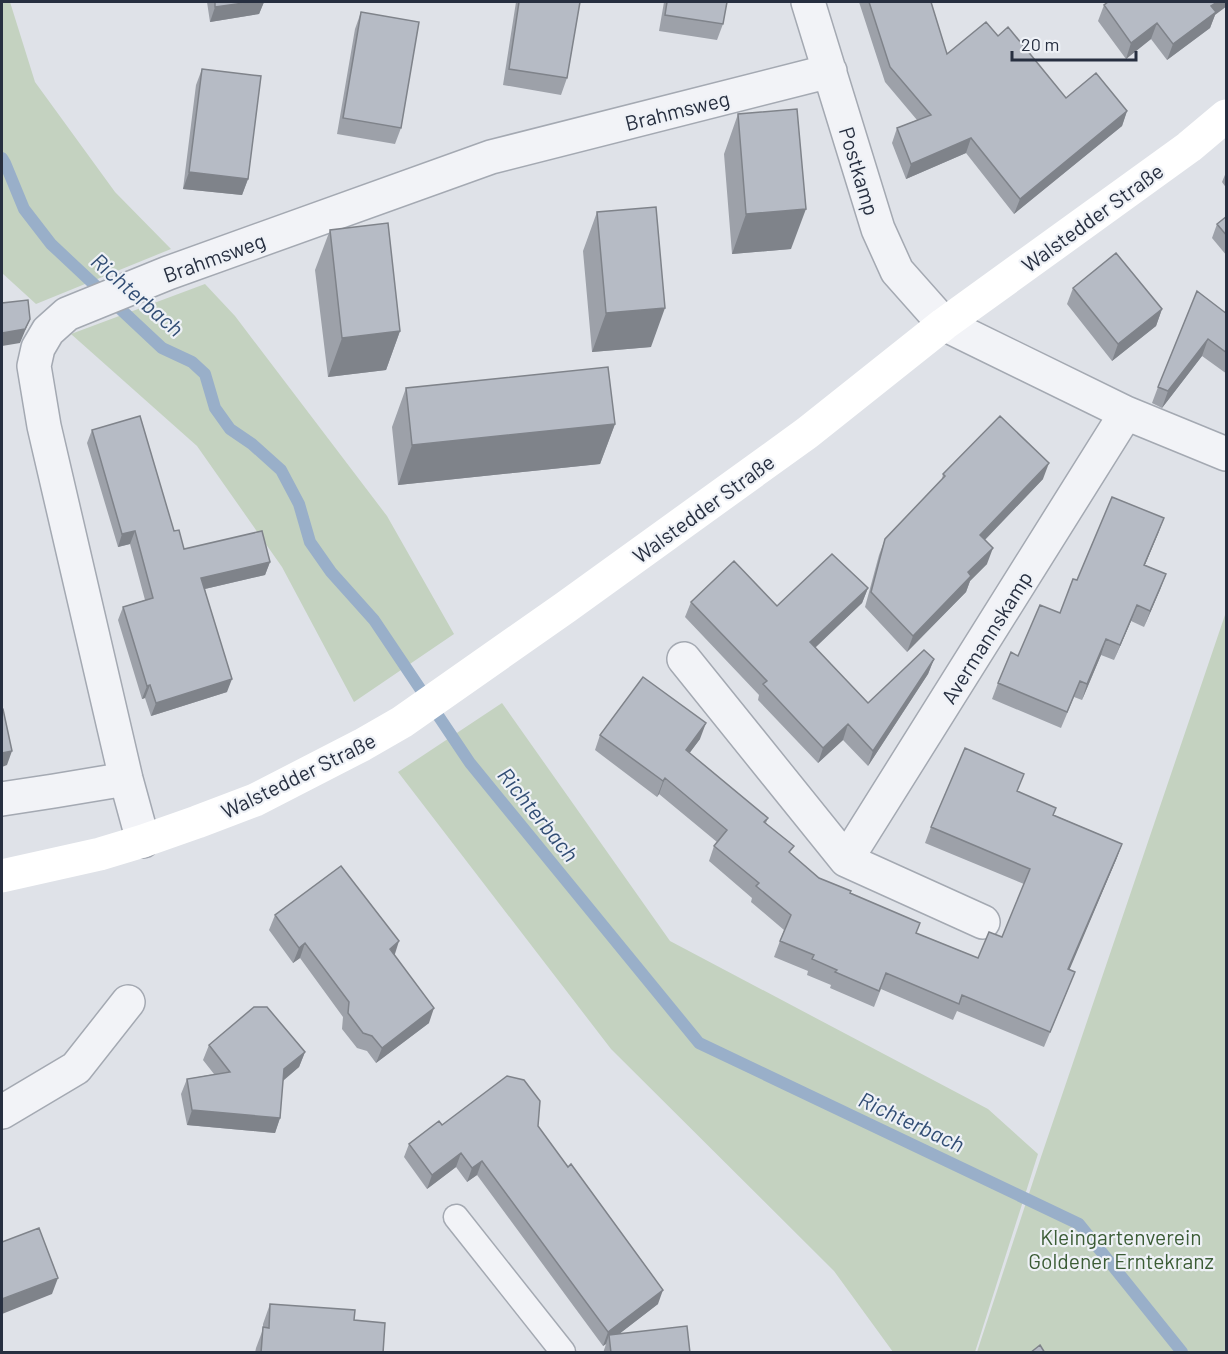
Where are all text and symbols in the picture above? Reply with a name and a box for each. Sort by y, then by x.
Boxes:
scale bar [1012,24,1136,62]
text: 20 m [1021,33,1059,55]
street label: Brahmsweg [622,85,732,135]
street label: Postkamp [835,124,885,218]
street label: Walstedder Straße [1016,157,1168,277]
street label: Brahmsweg [160,227,268,287]
water label: Richterbach [87,247,189,341]
street label: Walstedder Straße [627,448,779,568]
street label: Avermannskamp [935,566,1037,708]
street label: Walstedder Straße [217,727,379,823]
water label: Richterbach [493,762,585,866]
water label: Richterbach [855,1085,969,1157]
park label: Kleingartenverein Goldener Erntekranz [1028,1224,1214,1273]

